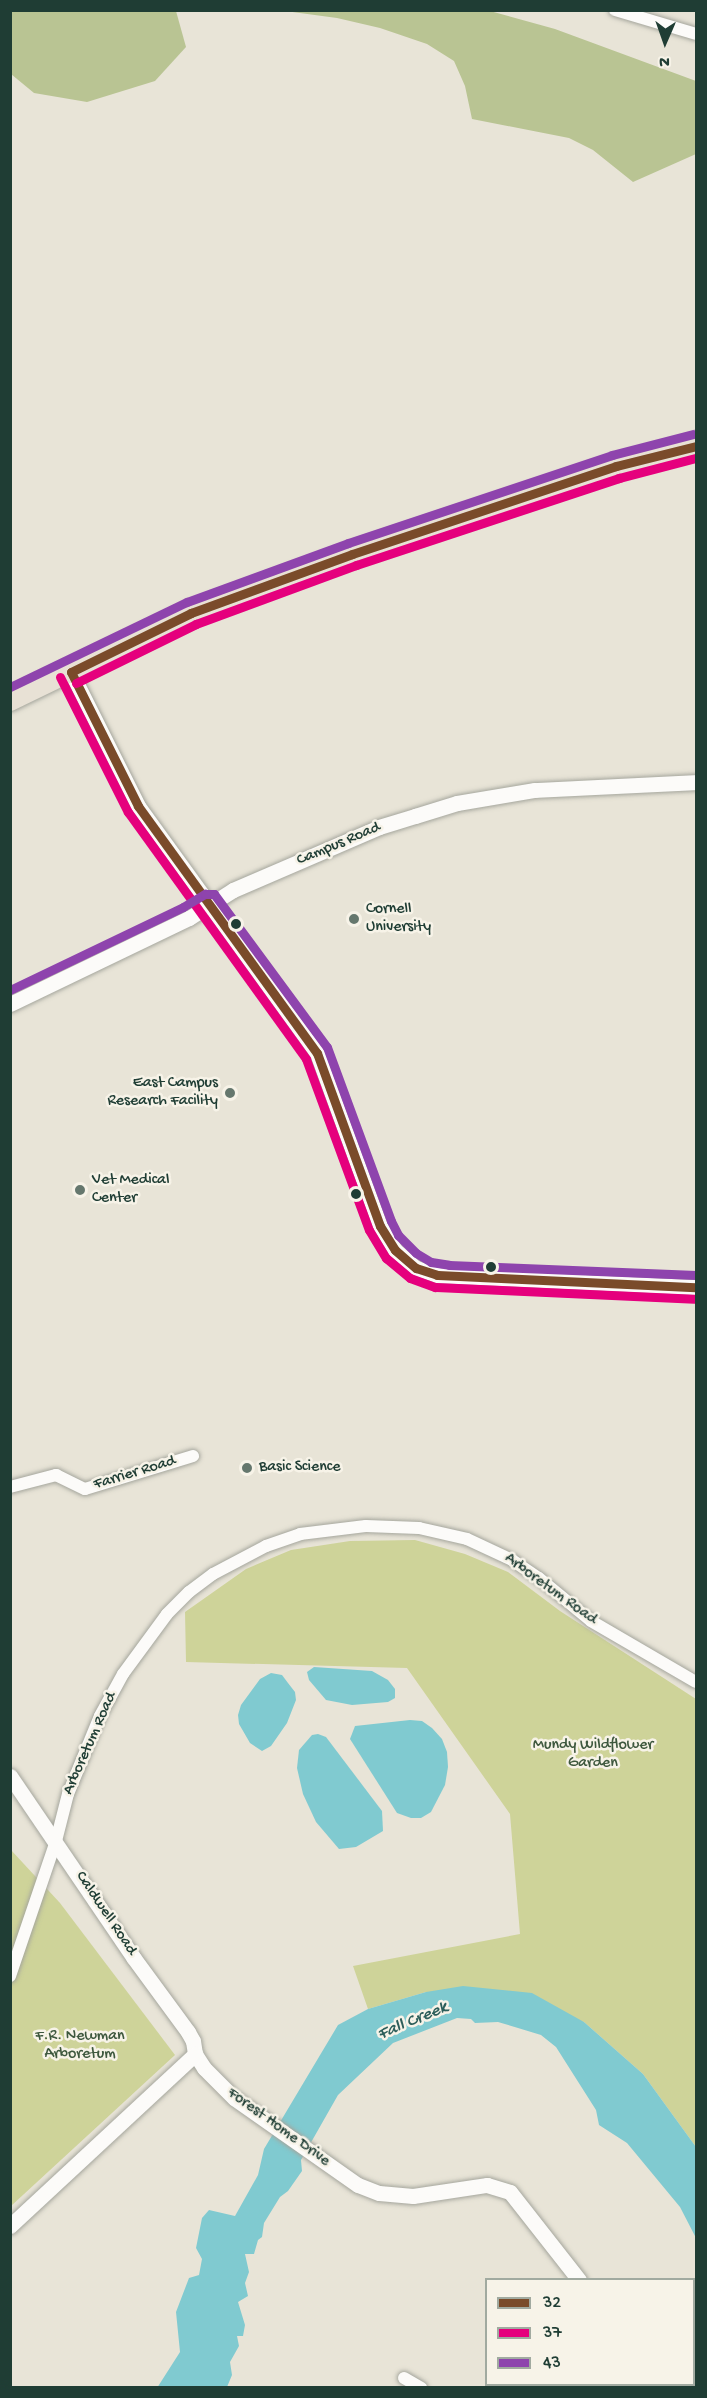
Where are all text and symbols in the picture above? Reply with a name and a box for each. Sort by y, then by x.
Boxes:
north arrow [635,12,695,72]
text: N [659,51,670,70]
street label: Campus Road [294,819,384,871]
place label: Cornell University [366,900,431,938]
marker: Cornell University [347,912,361,926]
unlabelled marker [230,918,242,930]
place label: East Campus Research Facility [107,1074,218,1112]
marker: East Campus Research Facility [223,1086,237,1100]
place label: Vet Medical Center [92,1171,170,1209]
marker: Vet Medical Center [73,1183,87,1197]
unlabelled marker [350,1188,362,1200]
unlabelled marker [485,1261,497,1273]
street label: Farrier Road [92,1452,178,1496]
place label: Basic Science [259,1458,341,1478]
marker: Basic Science [240,1461,254,1475]
street label: Arboretum Road [500,1550,600,1630]
street label: Arboretum Road [60,1690,122,1798]
park label: Mundy Wildflower Garden [533,1736,653,1774]
street label: Caldwell Road [70,1868,140,1960]
water label: Fall Creek [375,1998,451,2046]
park label: F.R. Newman Arboretum [35,2027,125,2065]
street label: Forest Home Drive [223,2084,333,2172]
legend [485,2278,695,2386]
text: 32 [543,2293,561,2314]
text: 37 [543,2323,562,2344]
text: 43 [543,2353,561,2374]

